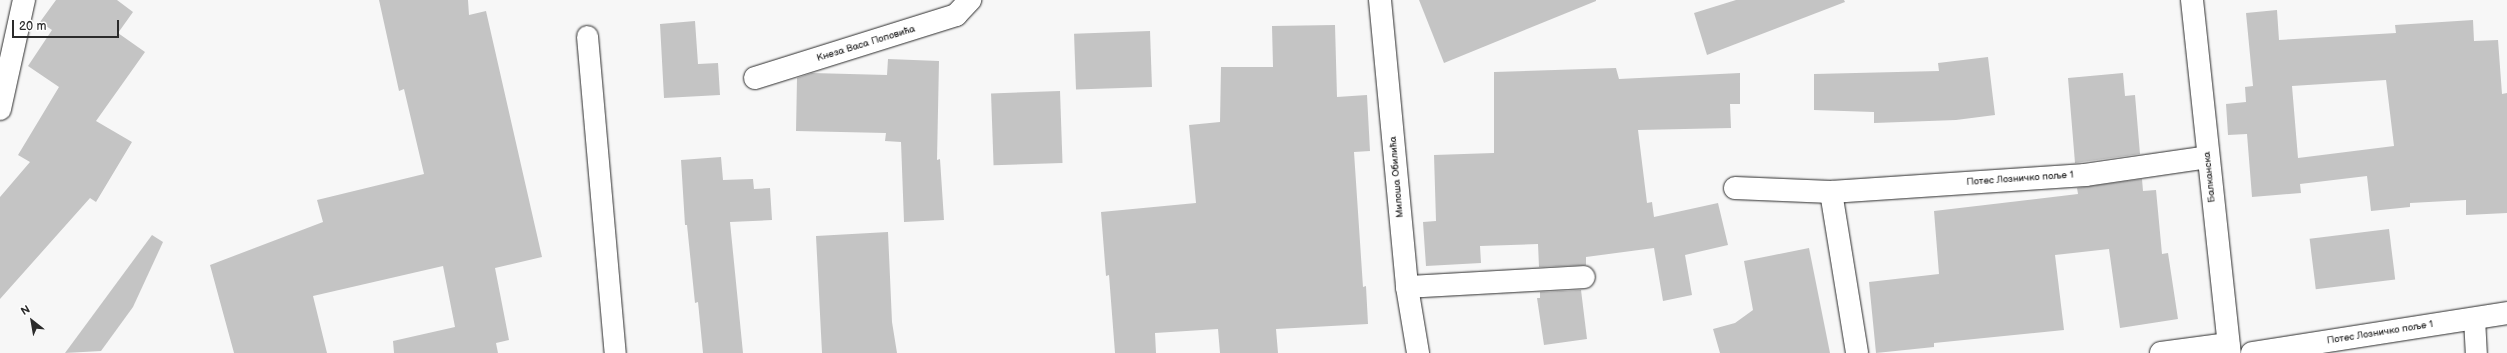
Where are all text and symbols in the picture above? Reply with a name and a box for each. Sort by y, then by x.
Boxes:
scale bar [14,12,121,38]
text: 20 m [19,19,46,34]
street label: Кнеза Васа Поповића [815,23,917,65]
street label: Милоша Обилића [1387,136,1407,218]
street label: Балканска [2201,151,2219,203]
street label: Потес Лозничко поље 1 [1966,169,2074,189]
north arrow [12,301,52,341]
text: N [19,303,32,318]
street label: Потес Лозничко поље 1 [2326,319,2434,347]

